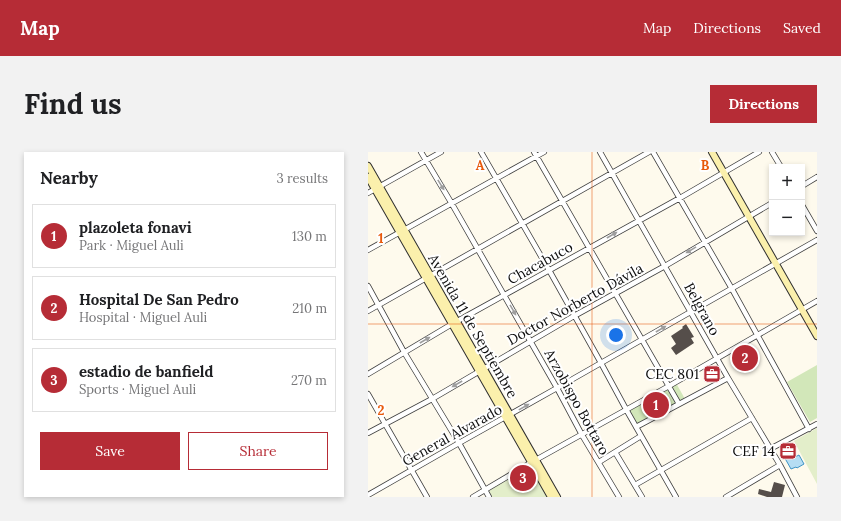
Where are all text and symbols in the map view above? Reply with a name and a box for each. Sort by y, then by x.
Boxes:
text: Map [20,16,60,40]
text: Map [643,19,671,37]
text: Directions [693,19,761,37]
text: Saved [783,19,821,37]
button: Directions [710,85,817,123]
text: Find us [24,86,122,122]
text: A [476,157,485,174]
text: B [701,157,710,174]
map controls [769,164,805,236]
button: + [769,164,805,200]
text: Nearby [40,167,98,189]
text: 3 results [276,170,328,187]
one-way arrow [437,179,444,191]
button: − [769,200,805,236]
text: plazoleta fonavi [79,218,192,237]
text: 1 [51,228,57,245]
text: 130 m [292,228,327,245]
text: 1 [378,230,384,247]
one-way arrow [606,232,618,239]
text: Park · Miguel Auli [79,237,184,254]
street label: Chacabuco [504,238,576,288]
one-way arrow [685,247,697,254]
street label: Avenida 11 de Septiembre [424,250,522,402]
street label: Doctor Norberto Dávila [504,259,646,349]
street label: Belgrano [680,279,724,339]
text: Hospital De San Pedro [79,290,239,309]
text: 2 [51,300,57,317]
text: 210 m [292,300,327,317]
one-way arrow [509,304,516,316]
text: Hospital · Miguel Auli [79,309,207,326]
your location [606,325,626,345]
one-way arrow [655,325,667,332]
one-way arrow [419,336,431,343]
pin: 2 [732,343,758,373]
street label: Arzobispo Bottaro [540,345,614,458]
text: estadio de banfield [79,362,213,381]
office icon: CEC 801 [702,364,722,384]
place label: CEC 801 [645,365,699,383]
text: 3 [50,372,58,389]
text: 270 m [291,372,327,389]
text: Sports · Miguel Auli [79,381,196,398]
one-way arrow [451,381,463,388]
pin: 1 [643,390,669,420]
street label: General Alvarado [399,400,505,470]
text: 2 [378,402,385,419]
one-way arrow [518,404,530,411]
button: Save [40,432,180,470]
button: Share [188,432,328,470]
office icon: CEF 14 [778,441,798,461]
place label: CEF 14 [732,442,775,460]
pin: 3 [510,463,536,493]

